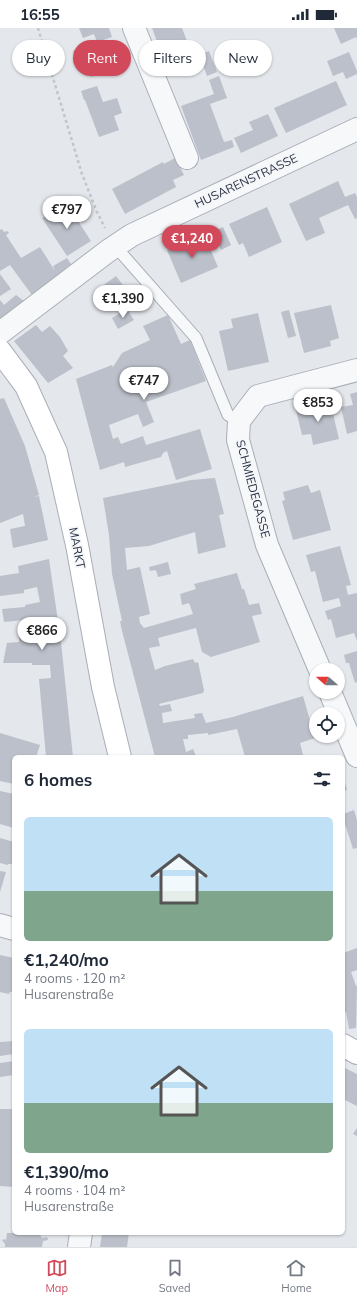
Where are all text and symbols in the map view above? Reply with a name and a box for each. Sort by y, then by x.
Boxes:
text: 16:55 [20,5,60,24]
chip: Buy [12,40,65,76]
chip: Rent [73,40,131,76]
chip: Filters [139,40,206,76]
chip: New [214,40,272,76]
street label: HUSARENSTRASSE [192,150,300,211]
pin: €797 [43,196,91,230]
text: €797 [51,201,83,217]
pin: €1,240 [159,225,225,259]
text: €1,240 [171,230,213,246]
pin: €1,390 [90,285,156,319]
text: €1,390 [102,290,144,306]
pin: €747 [120,367,168,401]
text: €747 [128,372,160,388]
pin: €853 [294,389,342,423]
text: €853 [302,394,334,410]
street label: SCHMIEDEGASSE [233,438,274,540]
street label: MARKT [66,526,89,571]
pin: €866 [18,617,66,651]
text: €866 [26,622,58,638]
north arrow [309,663,345,699]
map controls [309,663,345,743]
button: locate [309,707,345,743]
icon: filters [311,768,333,790]
text: 6 homes [24,769,92,790]
icon: home [143,843,215,915]
text: €1,240/mo [24,949,109,970]
text: 4 rooms · 120 m² [24,970,125,986]
text: Husarenstraße [24,986,114,1002]
icon: home [143,1055,215,1127]
text: €1,390/mo [24,1161,109,1182]
text: 4 rooms · 104 m² [24,1182,125,1198]
text: Husarenstraße [24,1198,114,1214]
tab: Map [45,1257,68,1295]
tab: Saved [159,1257,191,1295]
tab: Home [281,1257,312,1295]

